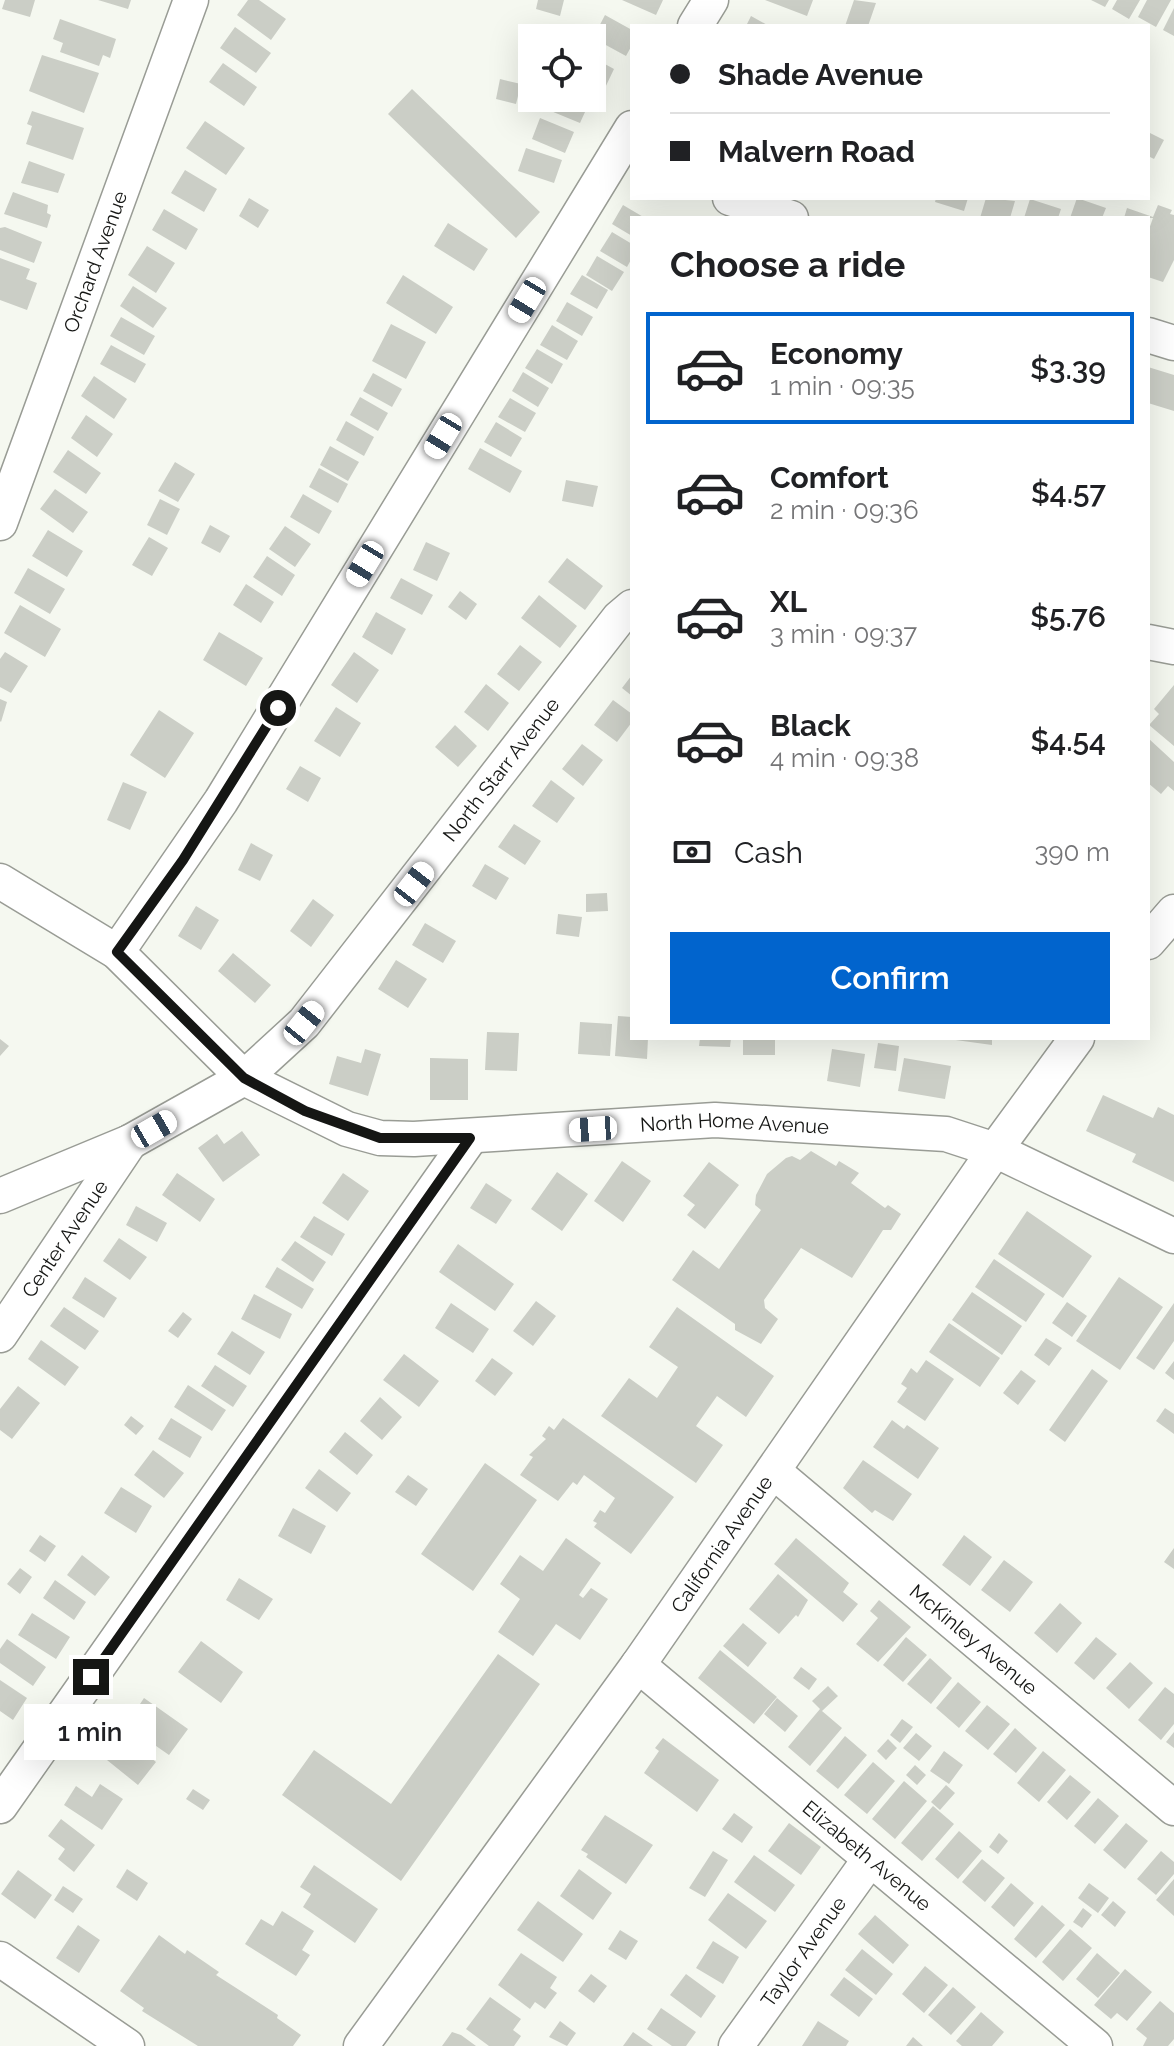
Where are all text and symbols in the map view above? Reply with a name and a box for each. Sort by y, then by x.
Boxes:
map controls [518,24,606,112]
button: locate [518,24,606,112]
text: Shade Avenue [718,57,923,92]
text: Malvern Road [718,134,915,169]
street label: Orchard Avenue [59,187,132,336]
text: Choose a ride [670,243,905,285]
car [504,273,550,327]
icon: car [674,332,746,404]
text: Economy [770,336,903,371]
text: $3.39 [1030,351,1106,386]
text: 1 min · 09:35 [770,371,915,401]
car [420,409,466,463]
icon: car [674,456,746,528]
text: Comfort [770,460,889,495]
text: $4.57 [1031,475,1106,510]
text: 2 min · 09:36 [770,495,919,525]
car [342,537,388,591]
icon: car [674,580,746,652]
text: XL [770,584,807,619]
text: $5.76 [1030,599,1106,634]
text: 3 min · 09:37 [770,619,917,649]
route start [260,690,296,726]
street label: North Starr Avenue [438,693,565,846]
icon: car [674,704,746,776]
text: Black [770,708,851,743]
text: $4.54 [1030,723,1106,758]
text: 4 min · 09:38 [770,743,919,773]
icon: cash [670,830,714,874]
text: Cash [734,835,803,870]
text: 390 m [1034,837,1110,867]
car [390,858,438,910]
button: Confirm [670,932,1110,1024]
car [280,997,328,1049]
car [127,1107,181,1151]
street label: North Home Avenue [639,1108,830,1139]
car [568,1115,618,1143]
street label: Center Avenue [17,1175,113,1302]
street label: California Avenue [666,1471,778,1617]
street label: McKinley Avenue [905,1579,1042,1700]
route end [73,1659,109,1695]
callout: 1 min [25,1705,157,1761]
text: 1 min [58,1717,122,1747]
street label: Elizabeth Avenue [798,1795,936,1916]
street label: Taylor Avenue [756,1892,851,2012]

